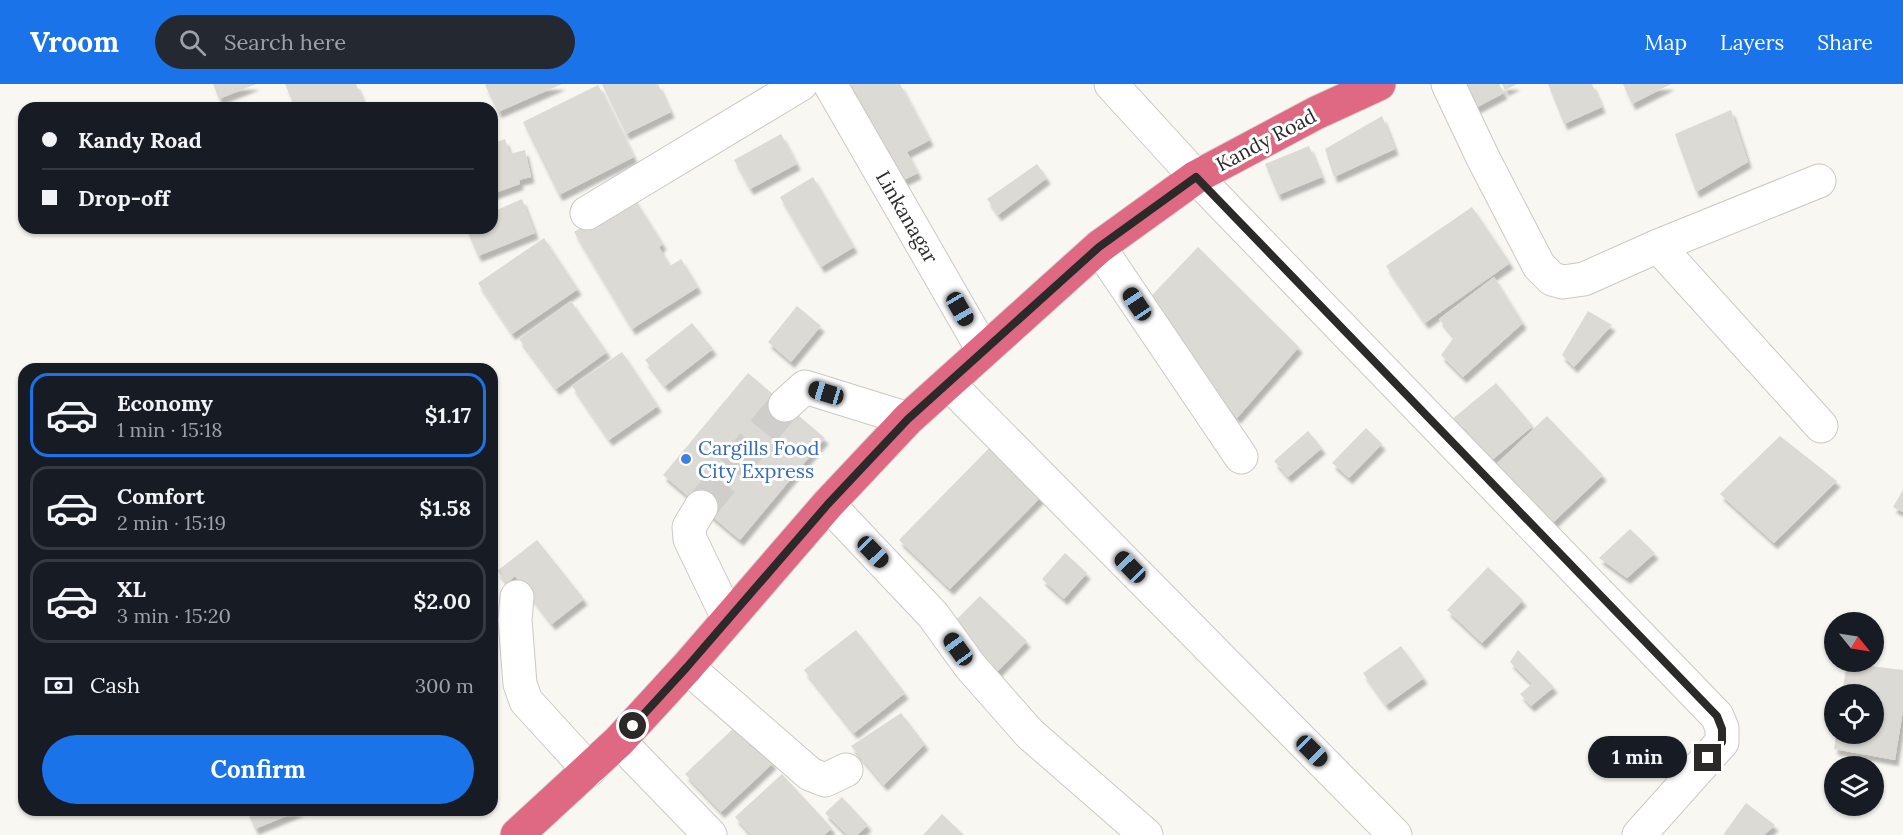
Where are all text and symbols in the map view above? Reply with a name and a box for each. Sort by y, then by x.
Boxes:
search box [155,15,575,69]
text: Vroom [30,24,119,60]
icon: search [176,26,209,59]
text: Search here [224,28,346,56]
text: Map [1644,29,1687,56]
text: Layers [1720,29,1784,56]
text: Share [1817,29,1873,56]
street label: Kandy Road [1211,103,1320,176]
text: Kandy Road [78,126,202,154]
street label: Linkanagar [871,166,944,268]
text: Drop-off [78,184,170,212]
car [1119,284,1155,324]
car [943,289,977,329]
car [806,379,846,407]
icon: car [45,388,99,442]
text: Economy [117,389,213,417]
text: $1.17 [425,401,471,429]
text: 1 min · 15:18 [117,417,222,442]
place label: Cargills Food City Express [698,435,819,483]
marker: Cargills Food City Express [679,452,693,466]
icon: car [45,481,99,535]
text: Comfort [117,482,205,510]
text: $1.58 [420,494,471,522]
text: 2 min · 15:19 [117,510,226,535]
car [854,533,892,571]
car [1111,548,1149,586]
icon: car [45,574,99,628]
text: XL [117,575,146,603]
text: $2.00 [414,587,471,615]
text: 3 min · 15:20 [117,603,231,628]
north arrow [1824,612,1884,672]
map controls [1824,612,1884,816]
car [940,629,976,669]
icon: cash [42,669,75,702]
text: Cash [90,671,140,699]
text: 300 m [415,673,474,698]
button: locate [1824,684,1884,744]
route start [619,712,646,739]
car [1293,732,1331,770]
button: Confirm [42,735,474,804]
callout: 1 min [1588,737,1687,779]
text: 1 min [1612,744,1663,769]
route end [1694,744,1721,771]
button: layers [1824,756,1884,816]

